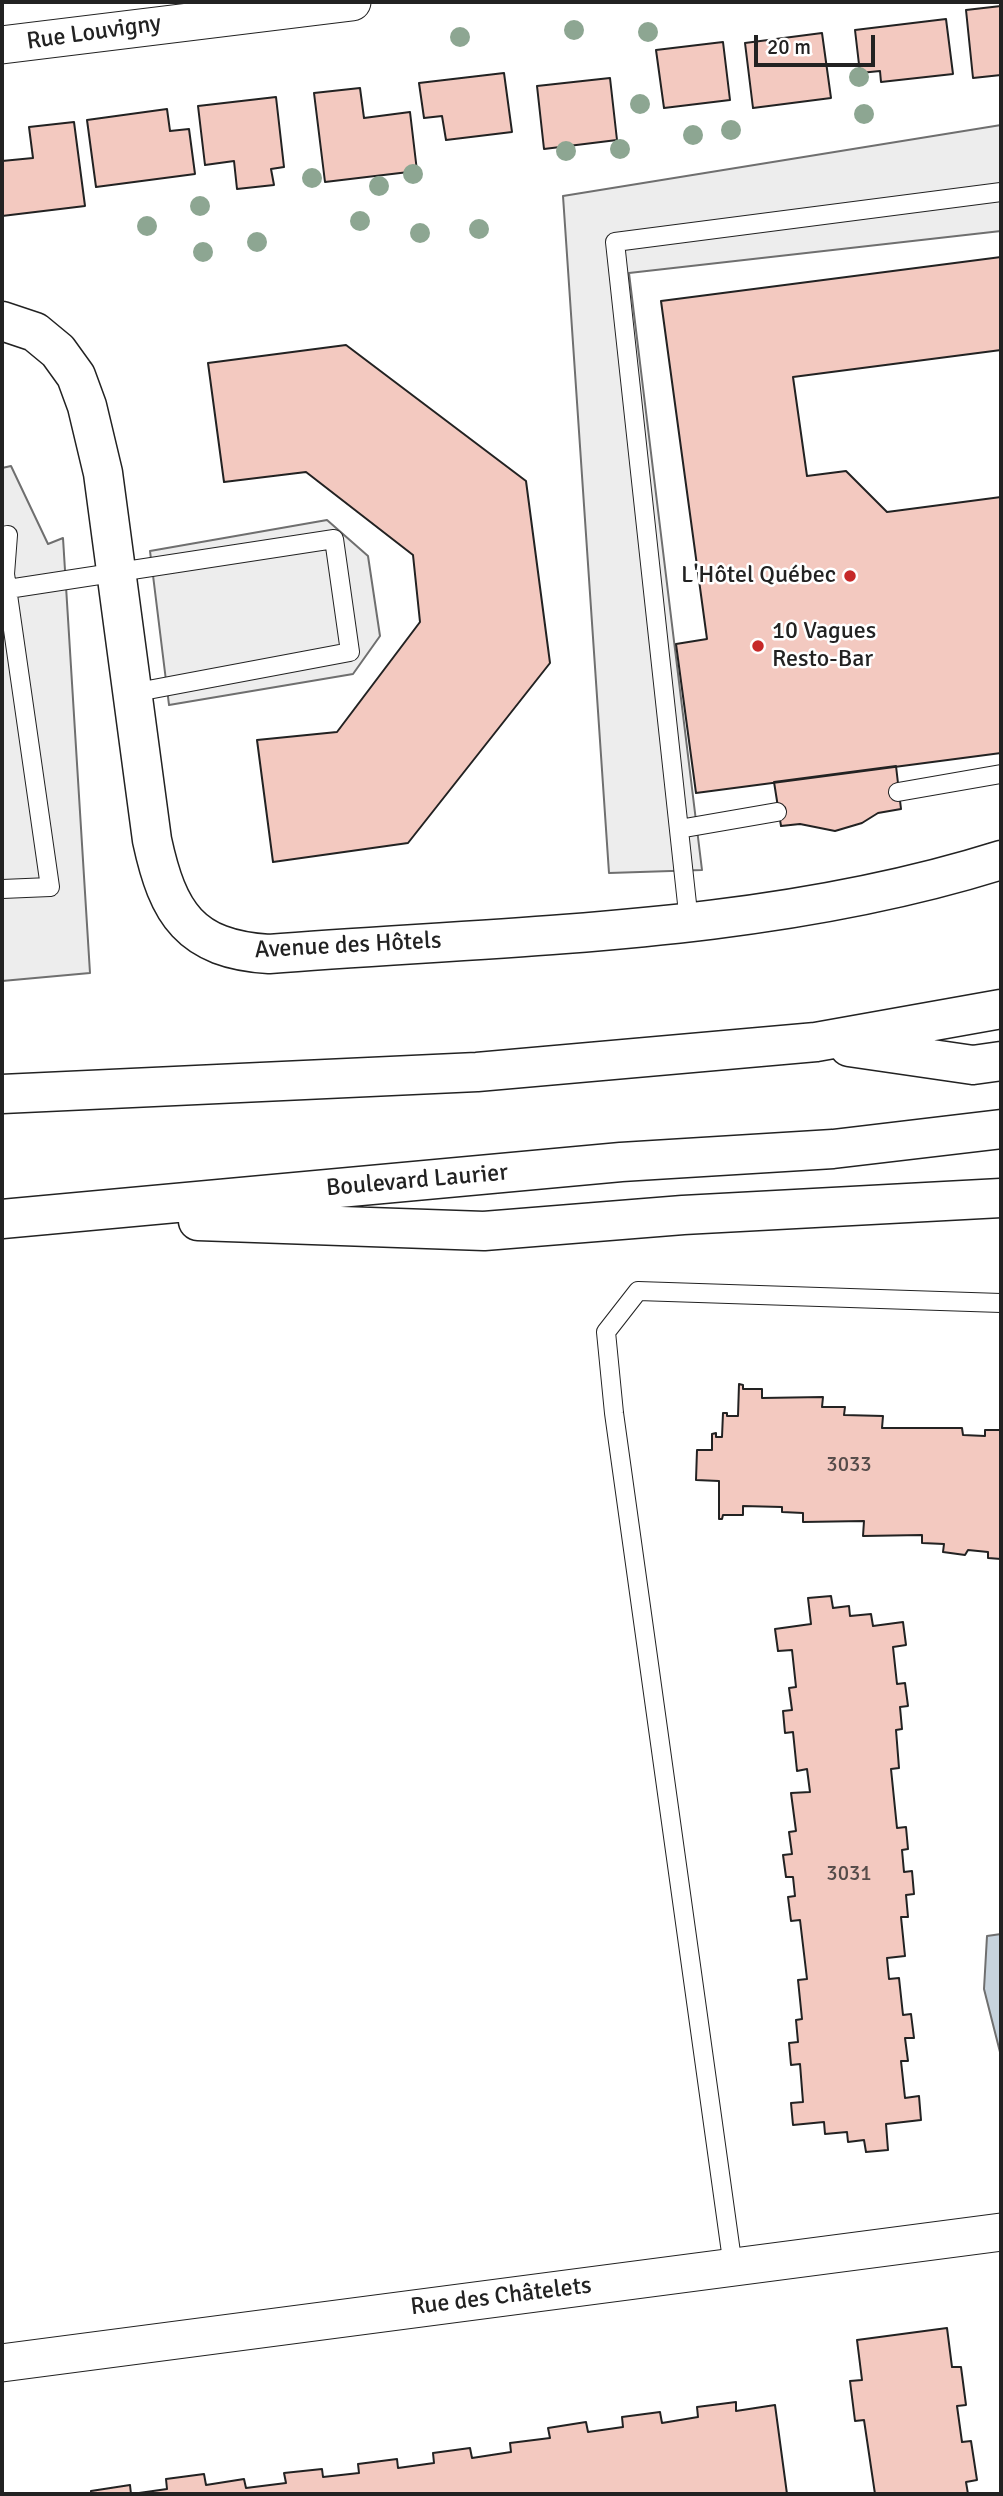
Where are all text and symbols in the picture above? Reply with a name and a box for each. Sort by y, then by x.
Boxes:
street label: Rue Louvigny [25,9,163,57]
scale bar [758,21,879,65]
text: 20 m [767,34,811,60]
place label: L'Hôtel Québec [681,562,836,590]
marker: L'Hôtel Québec [842,568,858,584]
place label: 10 Vagues Resto-Bar [772,618,876,674]
marker: 10 Vagues Resto-Bar [750,638,766,654]
street label: Avenue des Hôtels [254,927,442,965]
street label: Boulevard Laurier [325,1159,509,1203]
house number: 3033 [826,1452,872,1478]
house number: 3031 [826,1861,872,1887]
street label: Rue des Châtelets [409,2272,593,2322]

